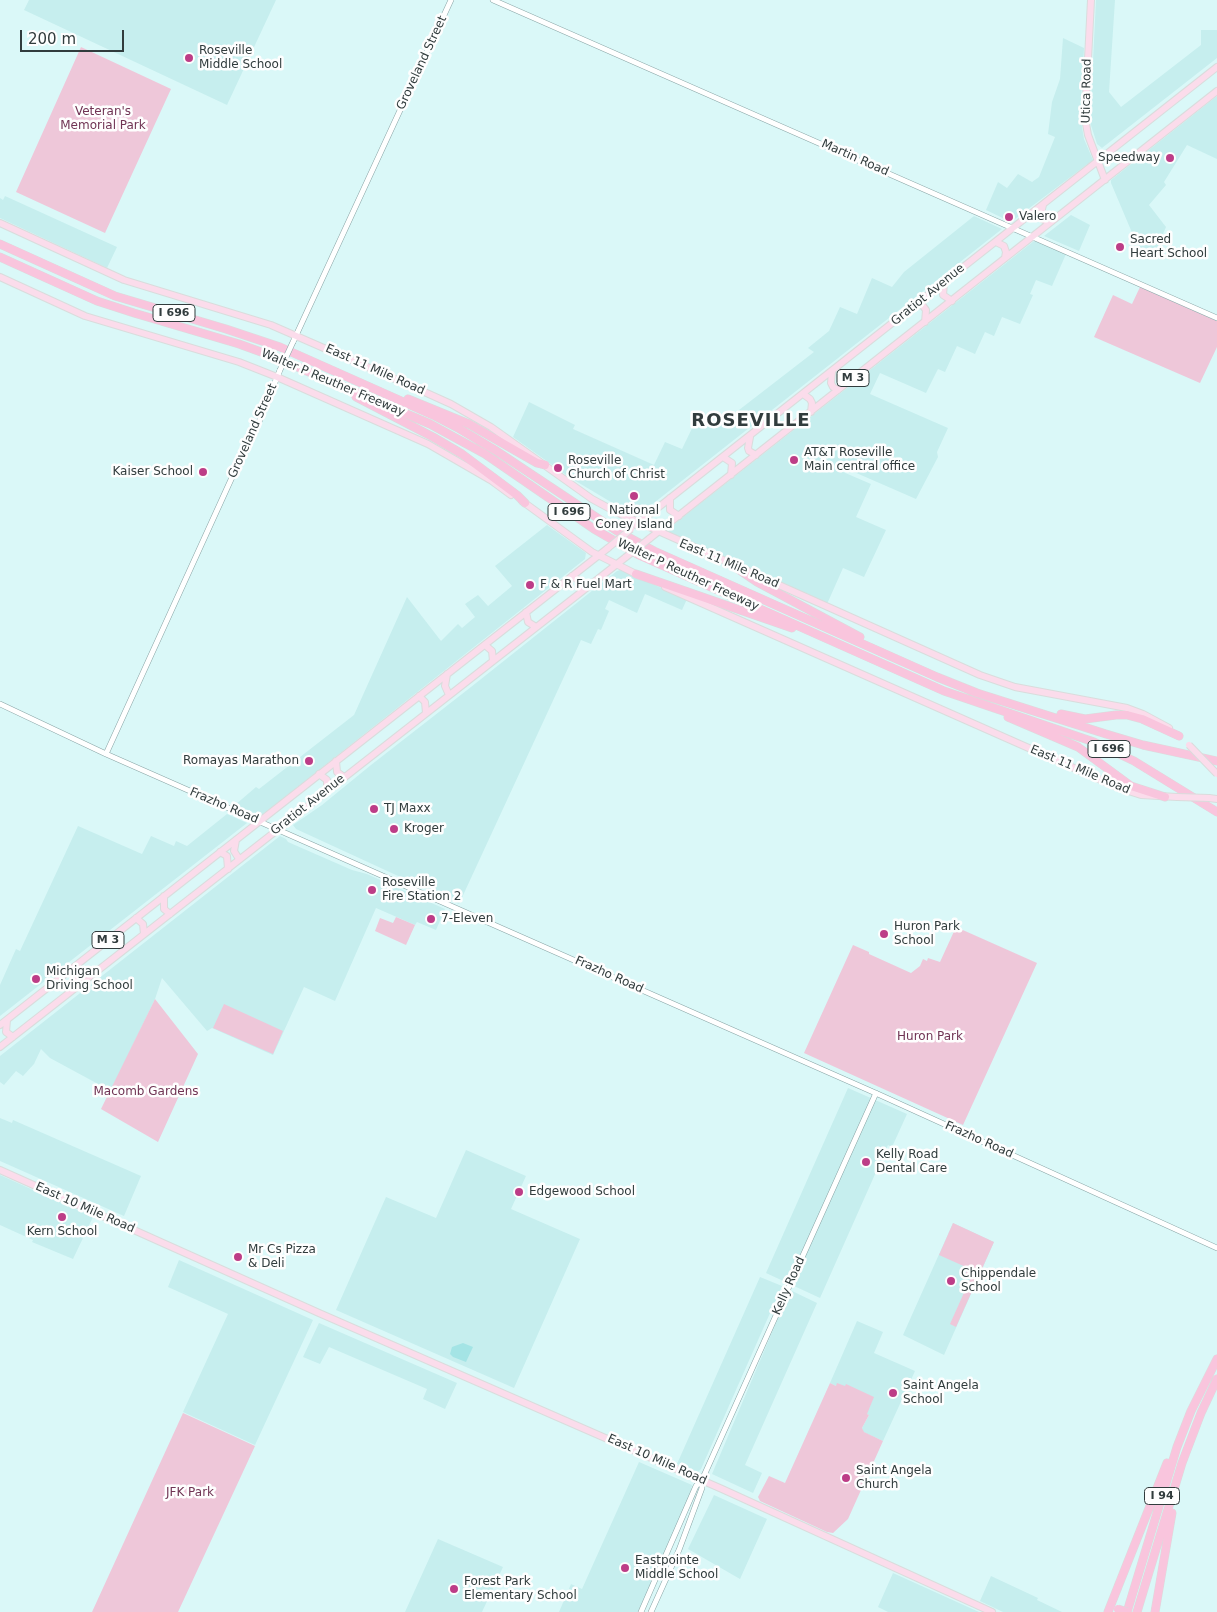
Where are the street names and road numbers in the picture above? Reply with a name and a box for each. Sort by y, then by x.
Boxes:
street label: Groveland Street [394,14,450,112]
street label: Utica Road [1079,59,1095,123]
street label: Martin Road [819,137,891,179]
street label: Gratiot Avenue [888,261,968,329]
road number: I 696 [153,304,195,322]
street label: East 11 Mile Road [323,342,427,398]
street label: Walter P Reuther Freeway [259,346,407,420]
road number: M 3 [837,369,869,386]
street label: Groveland Street [226,381,280,481]
road number: I 696 [548,504,590,520]
street label: Walter P Reuther Freeway [615,536,761,614]
street label: East 11 Mile Road [677,536,781,592]
road number: I 696 [1088,741,1130,758]
street label: East 11 Mile Road [1028,742,1132,798]
street label: Gratiot Avenue [268,772,348,838]
street label: Frazho Road [187,785,261,827]
road number: M 3 [92,932,124,948]
street label: Frazho Road [573,953,645,997]
street label: Frazho Road [943,1118,1015,1162]
street label: East 10 Mile Road [33,1180,137,1236]
street label: Kelly Road [770,1255,808,1317]
street label: East 10 Mile Road [605,1432,709,1488]
road number: I 94 [1144,1488,1180,1504]

